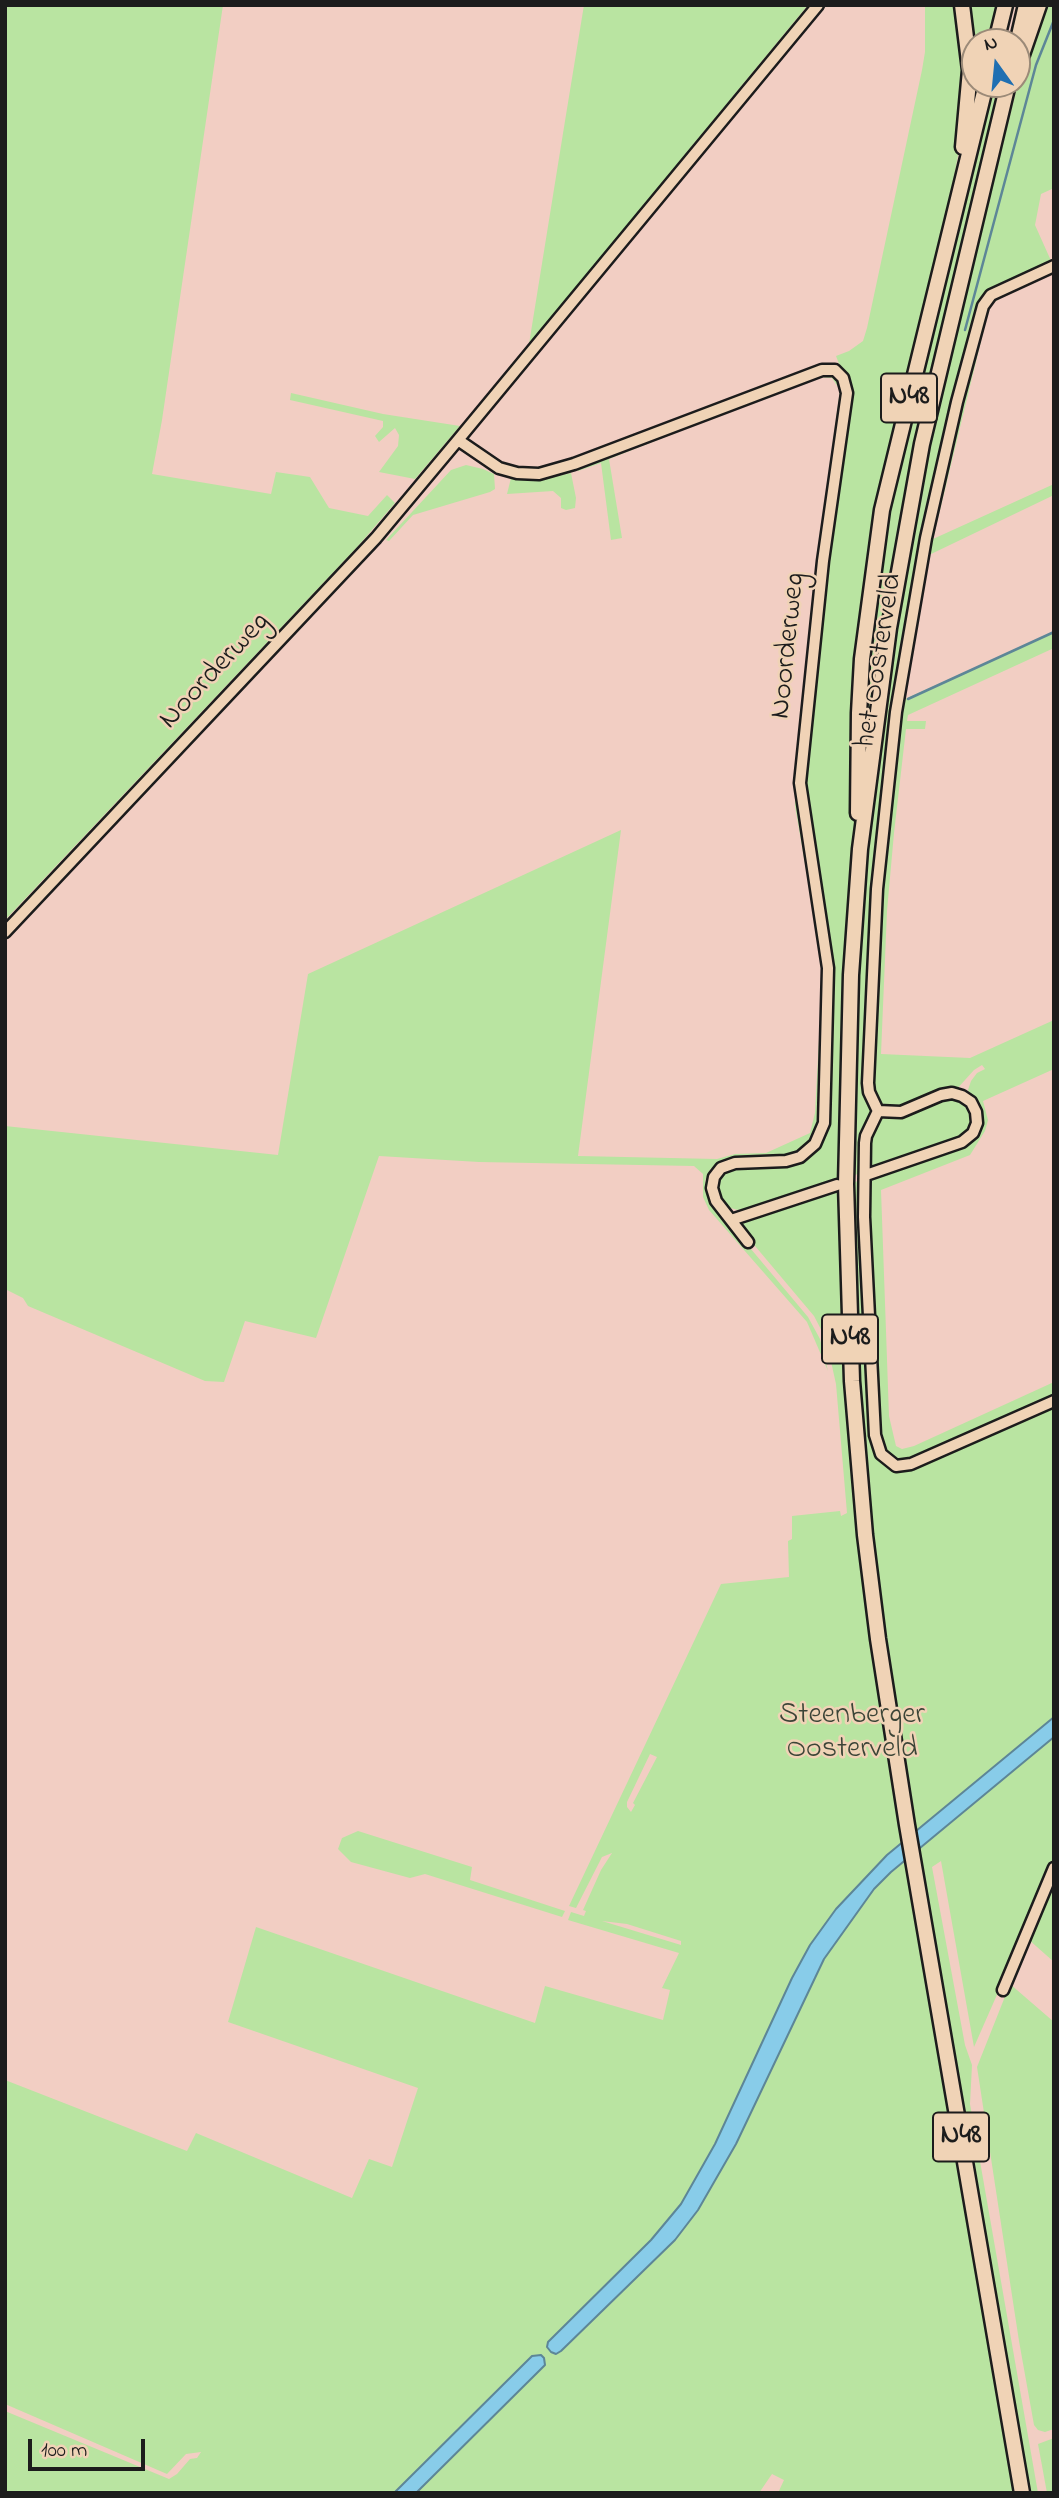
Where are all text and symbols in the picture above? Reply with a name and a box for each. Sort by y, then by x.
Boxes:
north arrow [961,28,1031,98]
text: N [981,29,1001,59]
road number: N48 [881,374,937,422]
street label: Noorderweg [764,571,816,721]
street label: het Oosterveld [849,571,913,751]
street label: Noorderweg [153,606,279,738]
road number: N48 [822,1314,878,1364]
park label: Steenberger Oosterveld [779,1699,925,1770]
road number: N48 [933,2112,989,2162]
scale bar [32,2424,149,2468]
text: 100 m [41,2436,87,2466]

